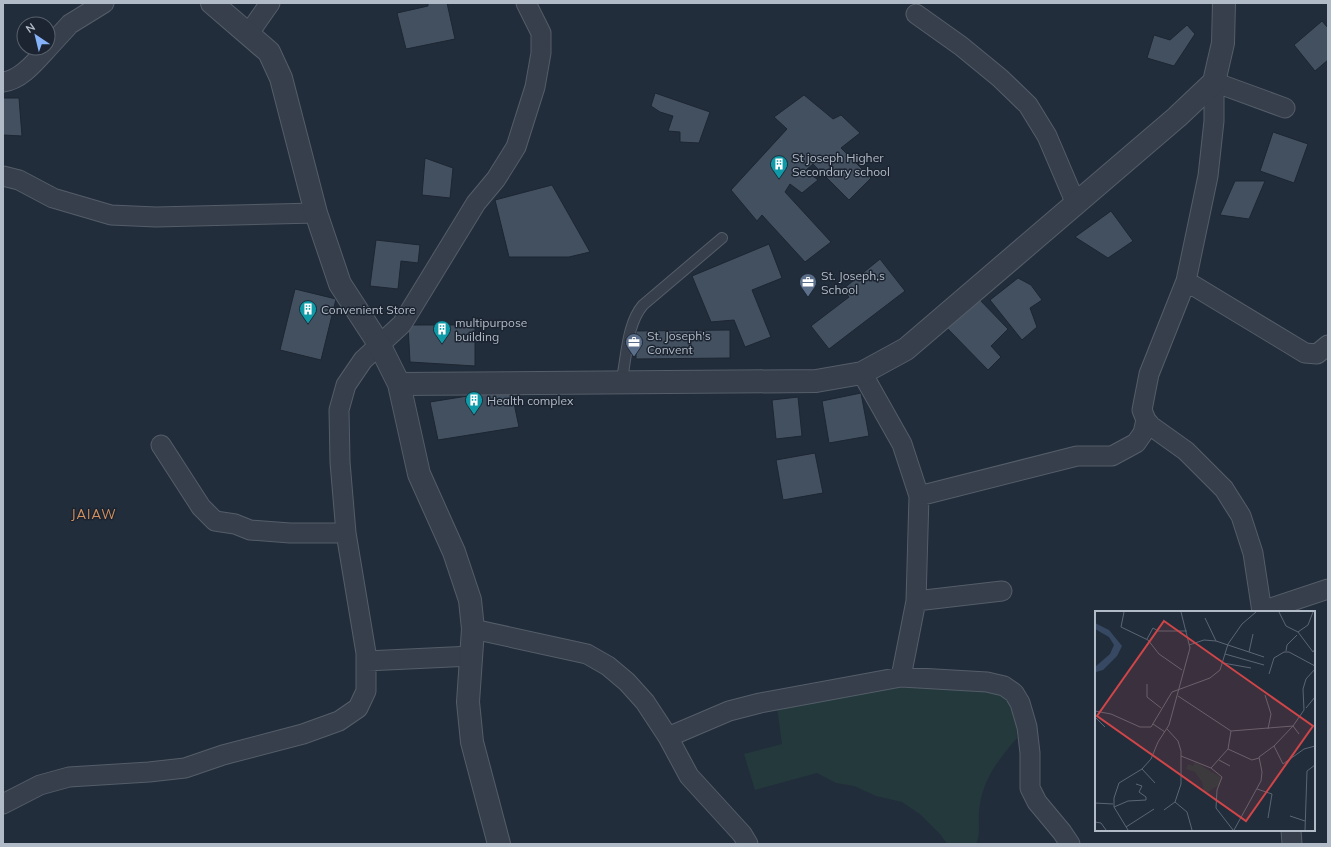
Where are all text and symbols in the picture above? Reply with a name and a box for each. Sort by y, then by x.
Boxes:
north arrow [16,16,56,56]
text: N [23,20,38,36]
place label: St joseph Higher Secondary school [792,150,890,179]
building icon: St joseph Higher Secondary school [769,154,789,179]
place label: St. Joseph,s School [821,268,885,297]
office icon: St. Joseph,s School [798,272,818,297]
building icon: Convenient Store [298,299,318,324]
place label: Convenient Store [321,302,415,317]
place label: multipurpose building [455,315,527,344]
building icon: multipurpose building [432,319,452,344]
place label: St. Joseph's Convent [647,328,711,357]
office icon: St. Joseph's Convent [624,332,644,357]
building icon: Health complex [464,390,484,415]
place label: Health complex [487,393,574,408]
district label: JAIAW [71,506,117,522]
inset map [1095,611,1315,831]

